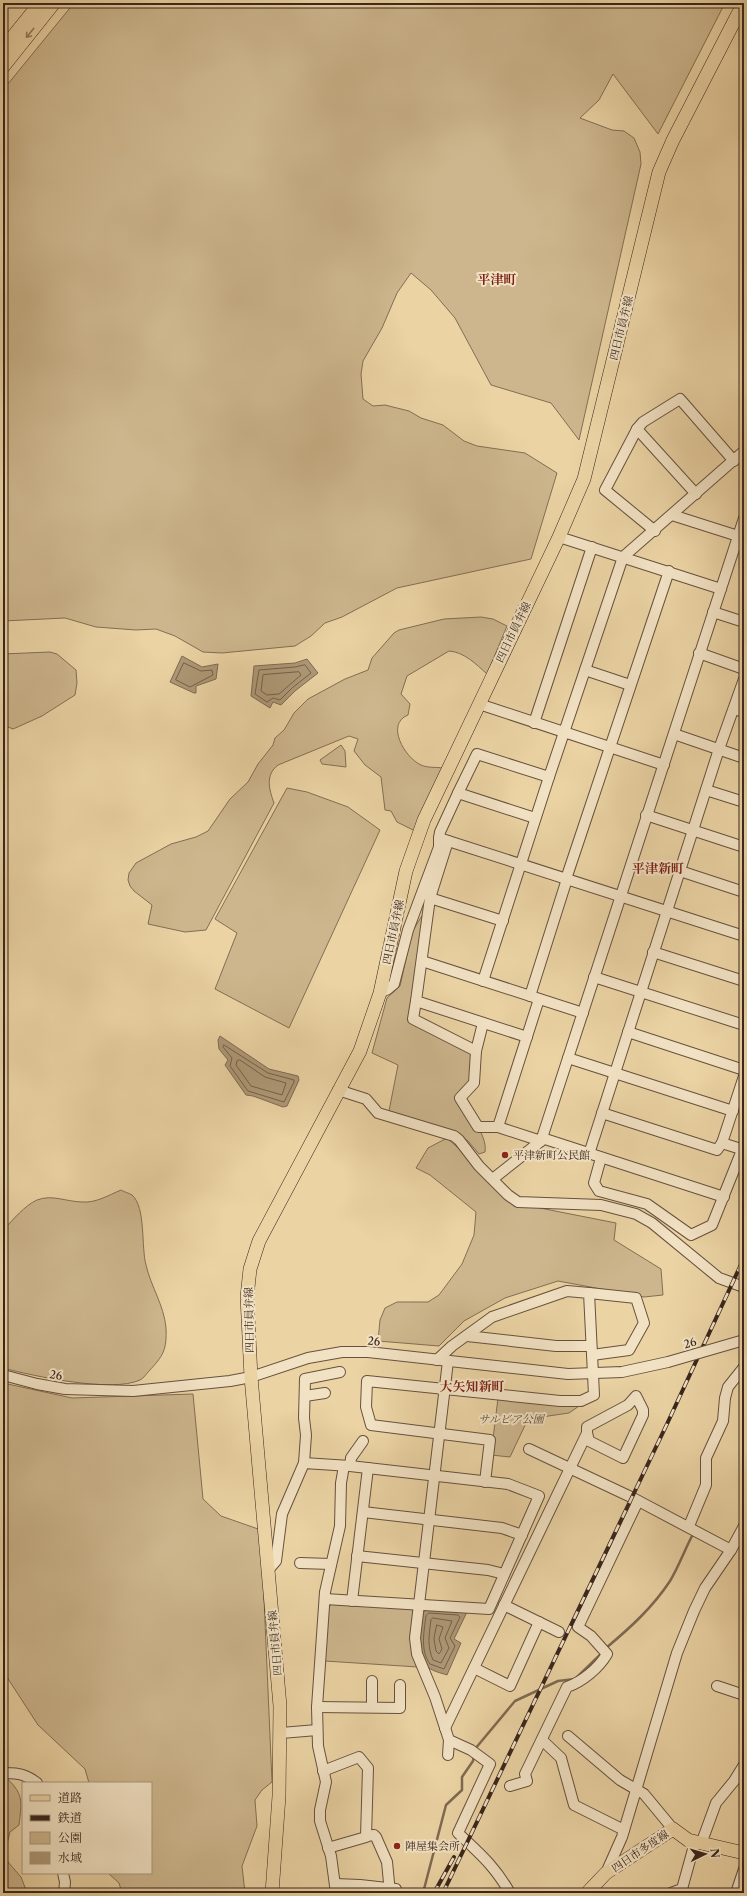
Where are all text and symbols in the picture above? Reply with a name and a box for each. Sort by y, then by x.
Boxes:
one-way arrow [25,28,34,39]
district label: 平津町 [477,271,517,287]
street label: 四日市員弁線 [606,294,636,362]
street label: 四日市員弁線 [492,599,534,665]
district label: 平津新町 [632,860,684,876]
street label: 四日市員弁線 [379,898,407,966]
place label: 平津新町公民館 [513,1148,590,1162]
marker: 平津新町公民館 [500,1150,510,1160]
street label: 四日市員弁線 [241,1287,257,1353]
street label: 26 [367,1333,382,1349]
street label: 26 [682,1334,699,1351]
street label: 26 [49,1367,64,1383]
district label: 大矢知新町 [439,1378,505,1394]
park label: サルビア公園 [478,1412,546,1426]
street label: 四日市員弁線 [265,1610,285,1676]
legend [22,1782,152,1874]
text: 道路 [58,1790,82,1805]
text: 鉄道 [57,1810,82,1825]
street label: 四日市多度線 [609,1827,671,1875]
text: 公園 [58,1830,82,1845]
north arrow [685,1834,725,1874]
place label: 陣屋集会所 [405,1839,460,1853]
marker: 陣屋集会所 [392,1841,402,1851]
text: N [708,1848,722,1859]
text: 水域 [58,1850,82,1865]

